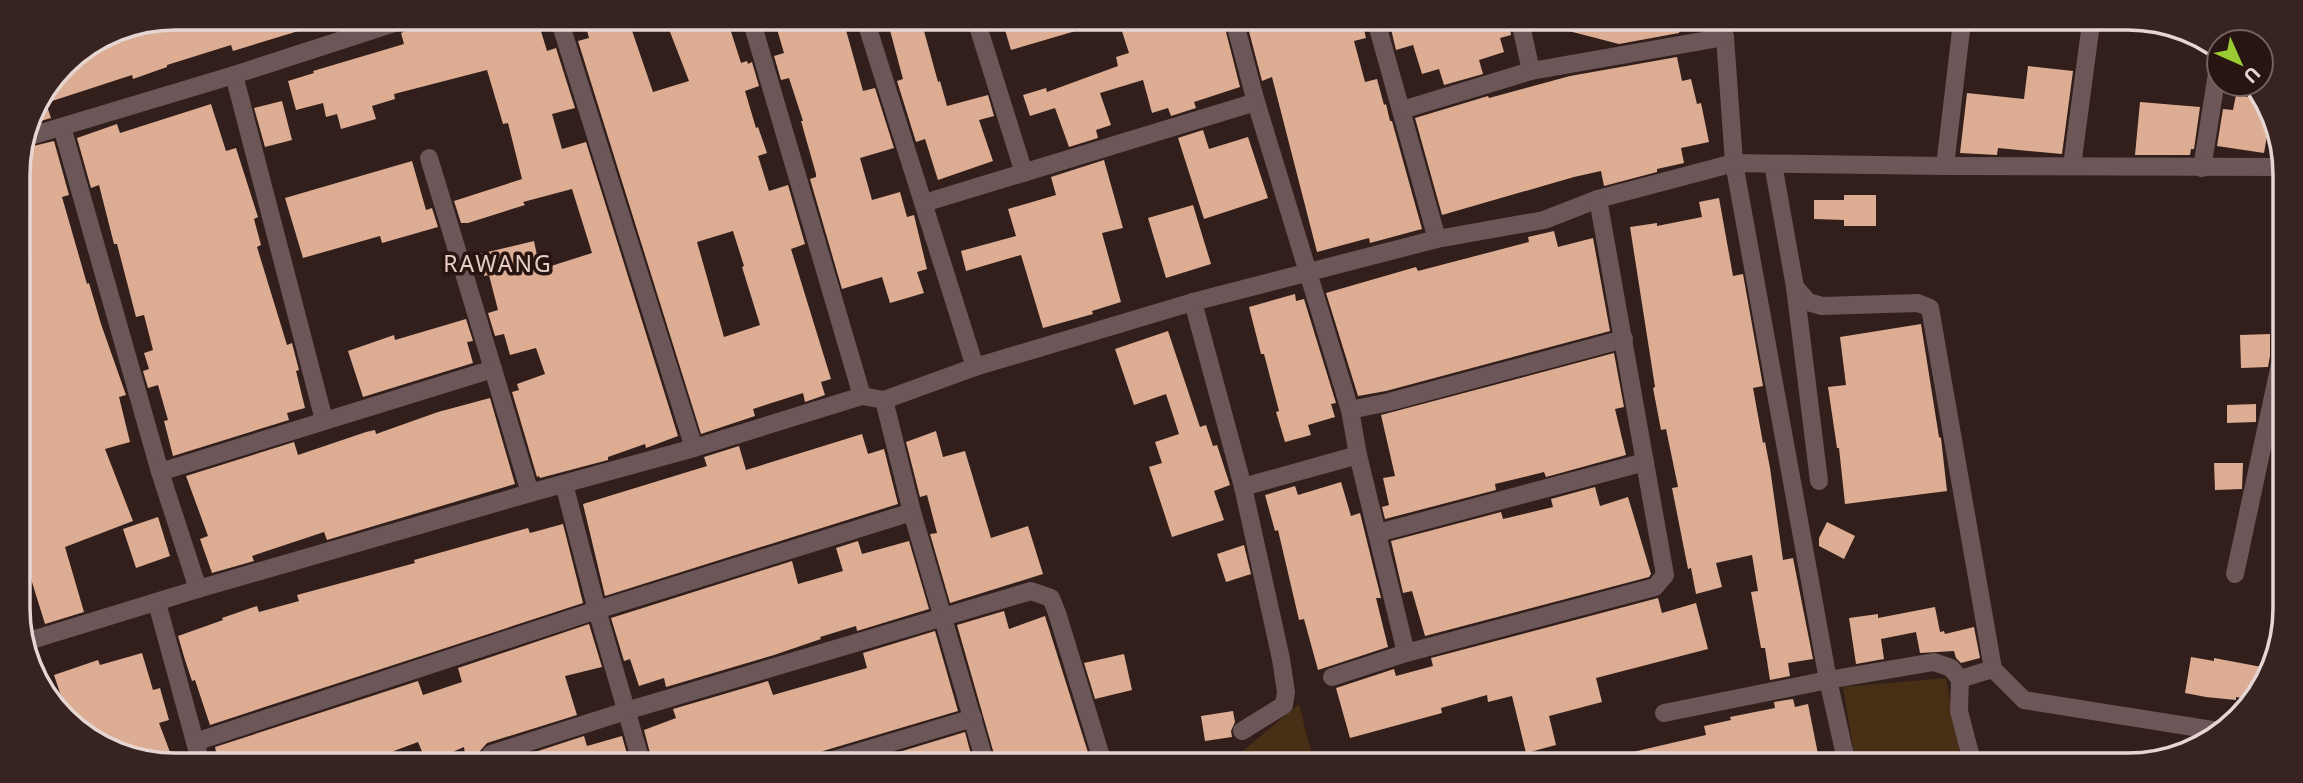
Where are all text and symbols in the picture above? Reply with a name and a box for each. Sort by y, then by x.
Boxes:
north arrow [2205,28,2275,98]
text: U [2238,61,2266,89]
district label: RAWANG [443,247,553,279]

